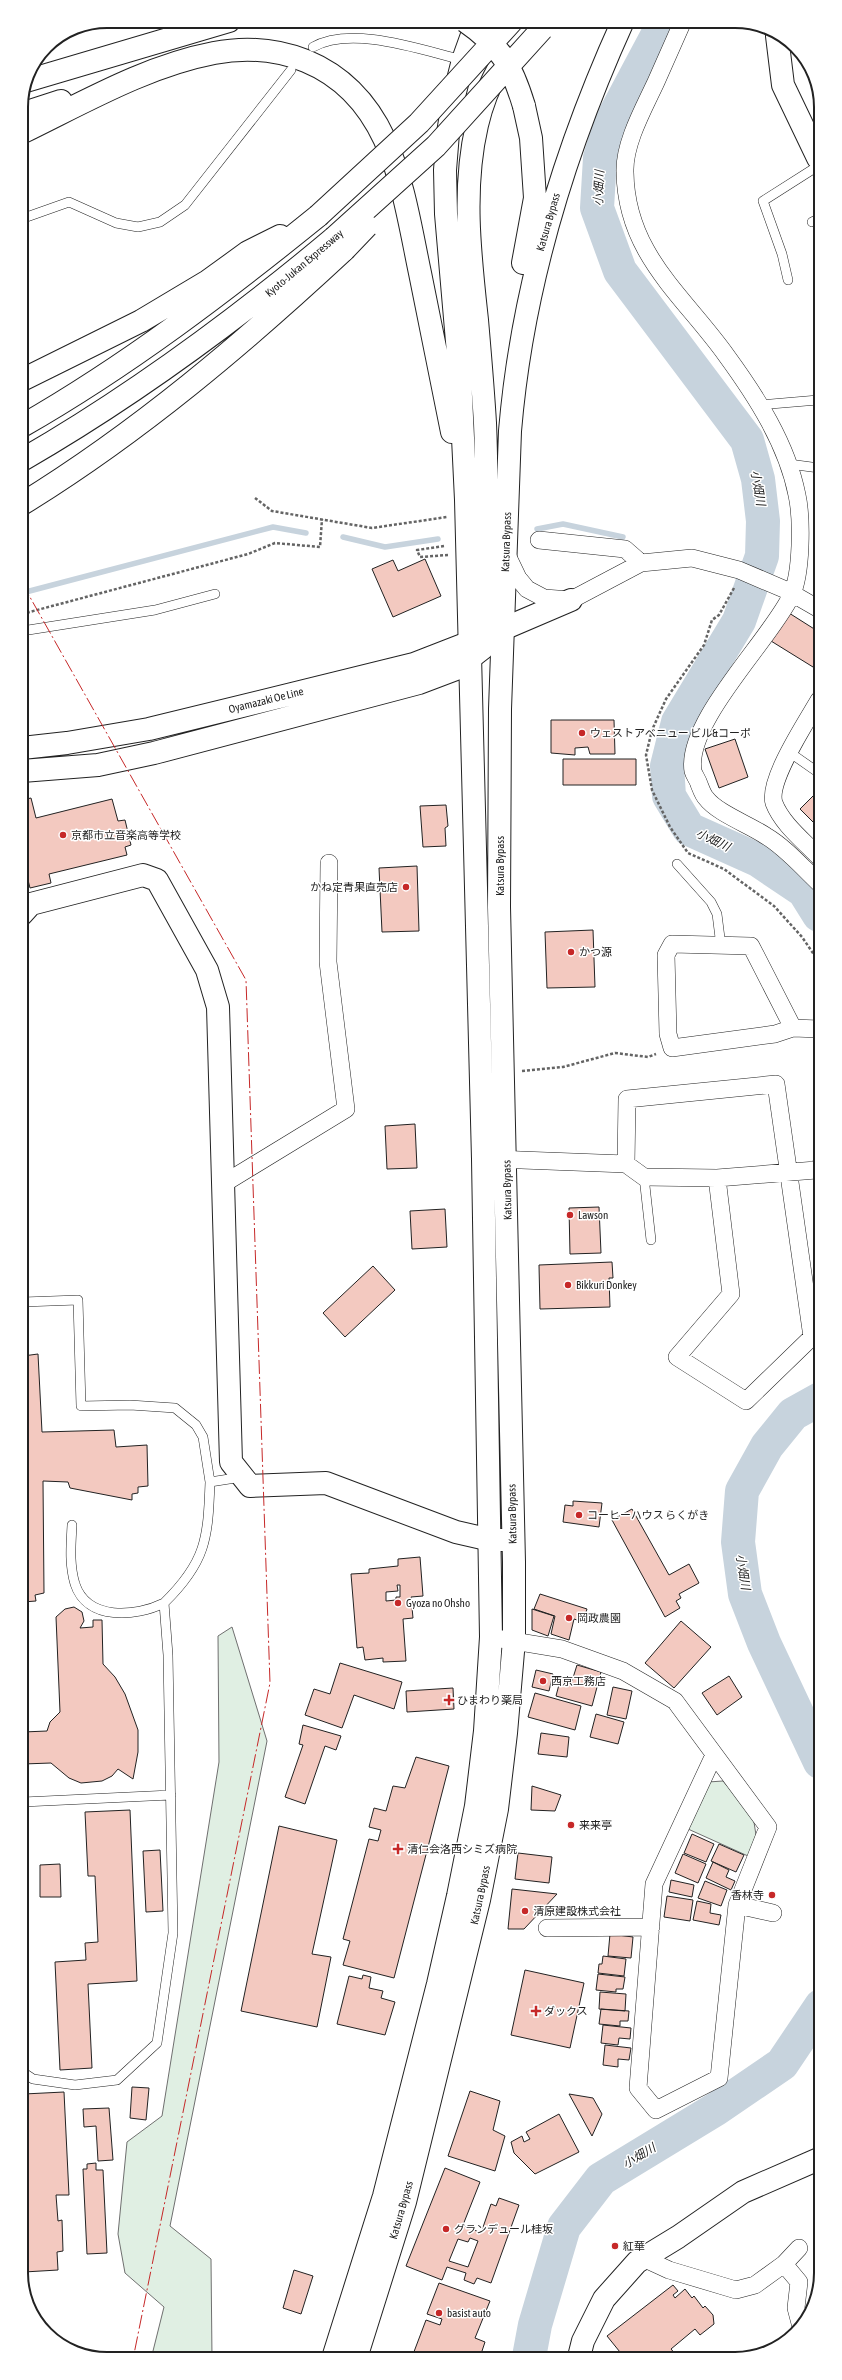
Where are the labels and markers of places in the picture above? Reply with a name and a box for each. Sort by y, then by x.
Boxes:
place label: ウェストアベニュー ビル&コーポ [590,727,751,739]
marker: ウェストアベニュー ビル&コーポ [577,728,587,738]
place label: 京都市立音楽高等学校 [71,829,181,841]
marker: 京都市立音楽高等学校 [58,830,68,840]
place label: かね定青果直売店 [310,881,398,893]
marker: かね定青果直売店 [401,882,411,892]
place label: かつ源 [579,946,612,958]
marker: かつ源 [566,947,576,957]
place label: Lawson [578,1209,608,1221]
marker: Lawson [565,1210,575,1220]
place label: Bikkuri Donkey [576,1279,637,1291]
marker: Bikkuri Donkey [563,1280,573,1290]
place label: コーヒーハウス らくがき [587,1509,709,1521]
marker: コーヒーハウス らくがき [574,1510,584,1520]
place label: Gyoza no Ohsho [406,1597,470,1609]
marker: Gyoza no Ohsho [393,1598,403,1608]
place label: 岡政農園 [577,1612,621,1624]
marker: 岡政農園 [564,1613,574,1623]
place label: 西京工務店 [551,1675,606,1687]
marker: 西京工務店 [538,1676,548,1686]
place label: ひまわり薬局 [457,1694,523,1706]
marker: ひまわり薬局 [444,1695,454,1705]
place label: 来来亭 [579,1819,612,1831]
marker: 来来亭 [566,1820,576,1830]
marker: 清仁会洛西シミズ病院 [392,1843,404,1855]
place label: 清仁会洛西シミズ病院 [407,1843,517,1855]
place label: 香林寺 [731,1889,764,1901]
marker: 香林寺 [767,1890,777,1900]
place label: 清原建設株式会社 [533,1905,621,1917]
marker: 清原建設株式会社 [520,1906,530,1916]
place label: ダックス [544,2005,588,2017]
marker: ダックス [531,2006,541,2016]
place label: グランデュール桂坂 [454,2223,553,2235]
marker: グランデュール桂坂 [441,2224,451,2234]
place label: 紅華 [623,2240,645,2252]
marker: 紅華 [610,2241,620,2251]
place label: basist auto [447,2307,491,2319]
marker: basist auto [434,2308,444,2318]

